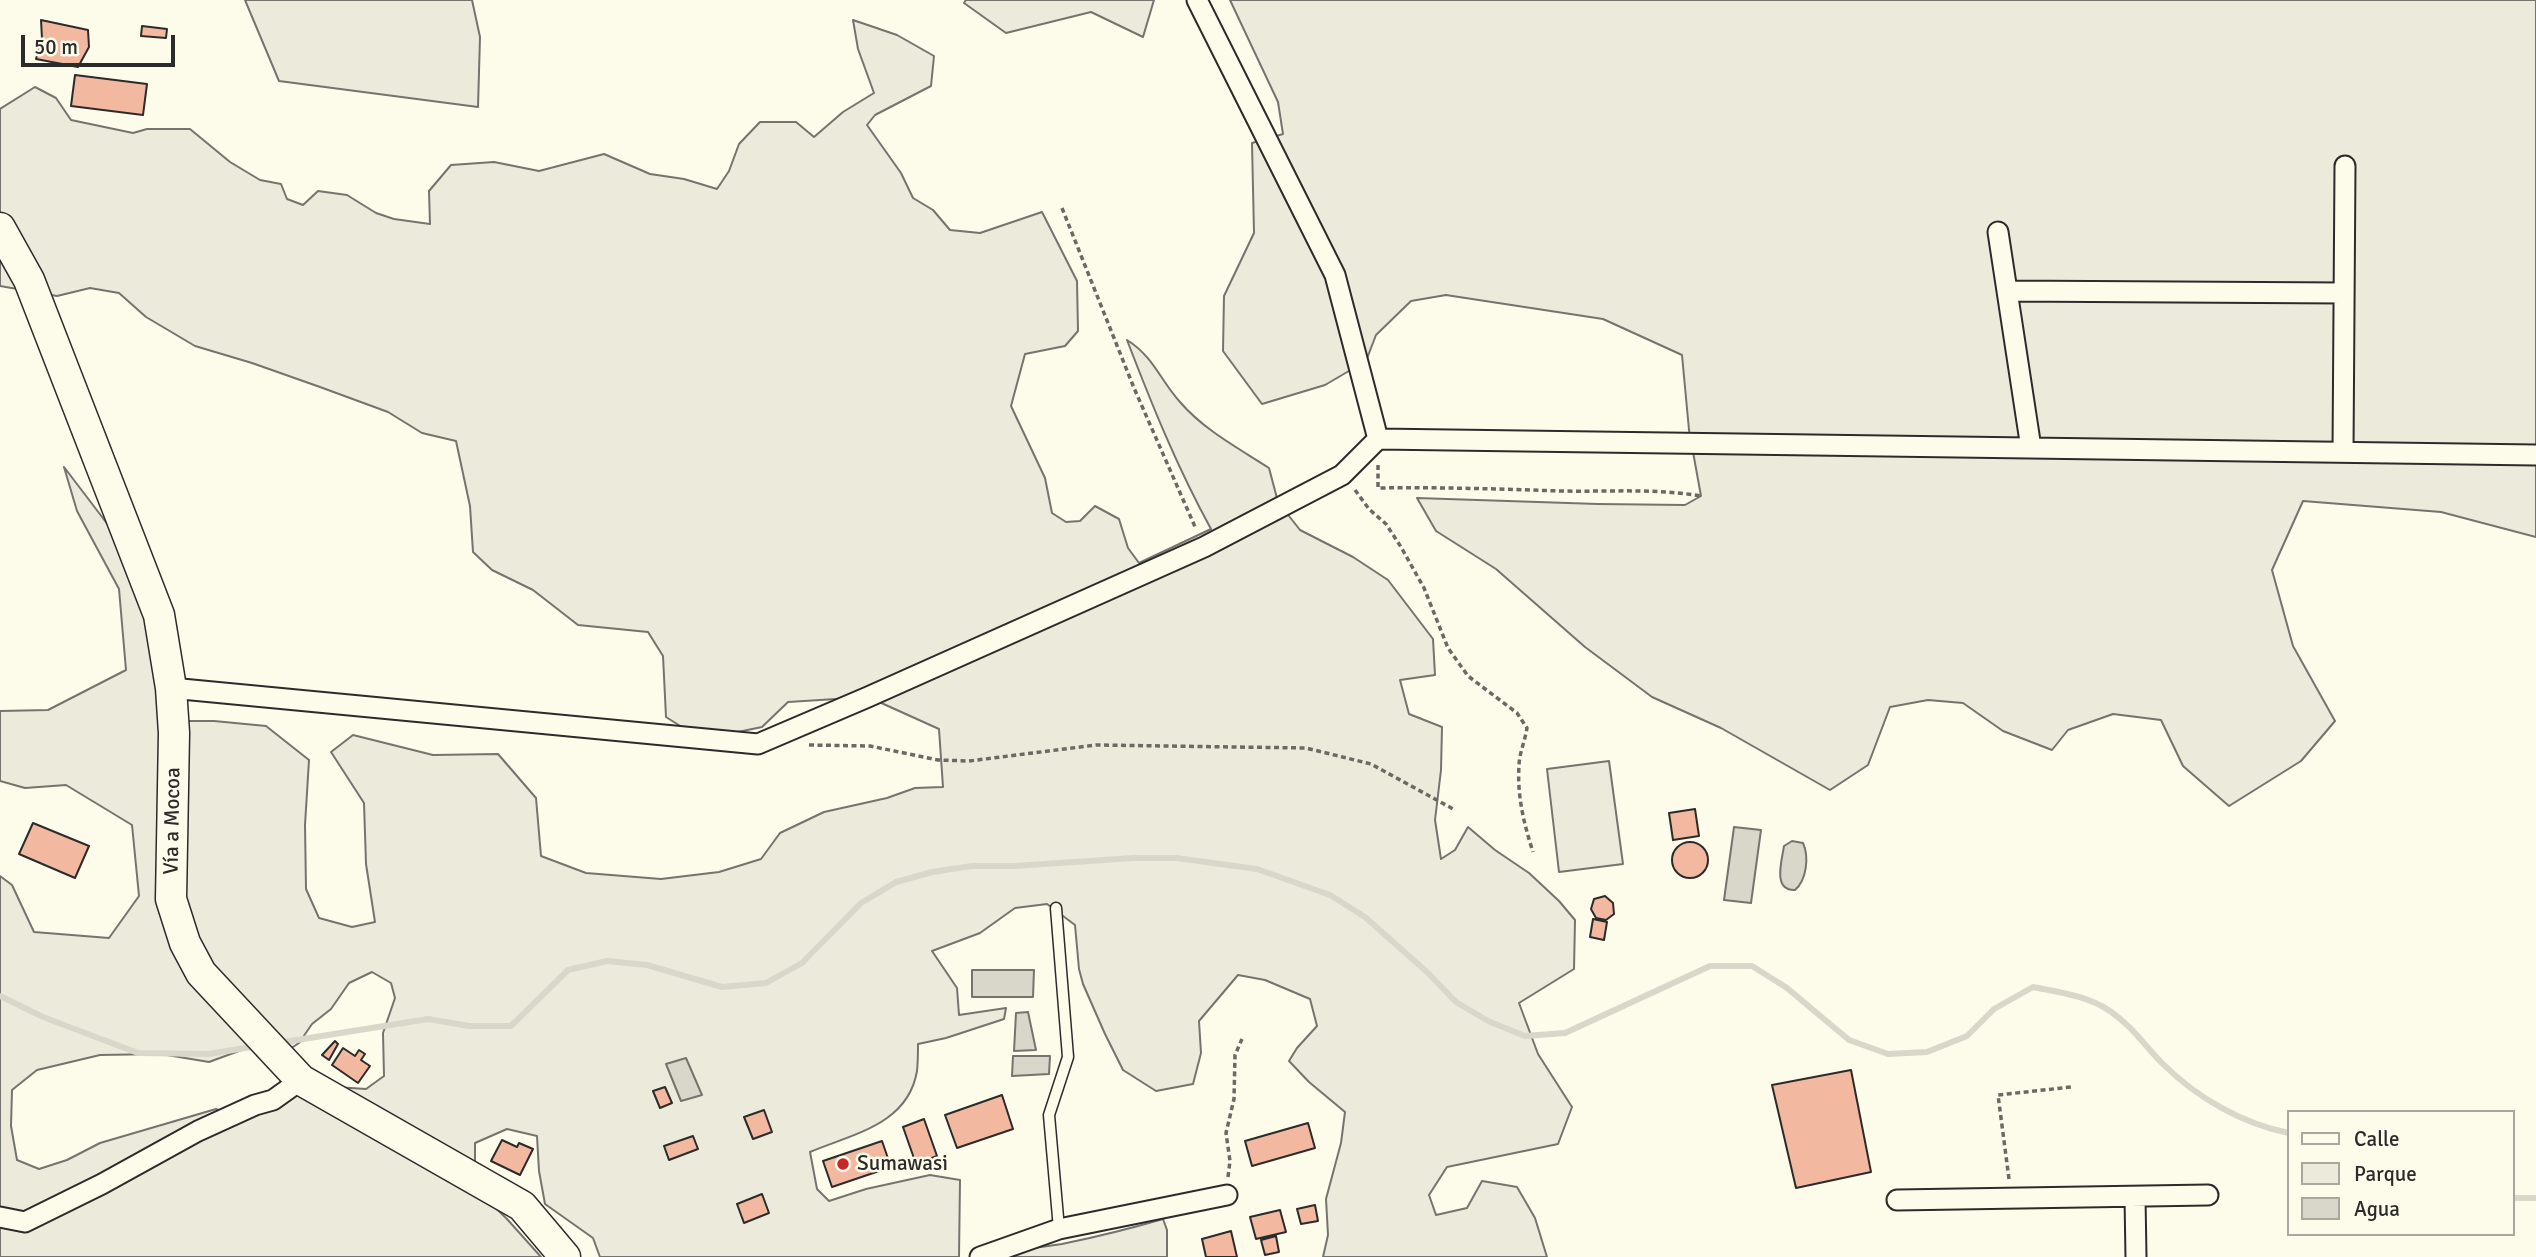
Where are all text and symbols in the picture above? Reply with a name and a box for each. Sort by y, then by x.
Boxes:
scale bar [24,21,178,65]
text: 50 m [34,34,78,60]
street label: Vía a Mocoa [159,767,187,875]
legend [2288,1110,2515,1236]
text: Calle [2354,1126,2400,1152]
place label: Sumawasi [857,1151,948,1177]
marker: Sumawasi [835,1156,851,1172]
text: Parque [2354,1161,2417,1187]
text: Agua [2354,1196,2400,1222]

